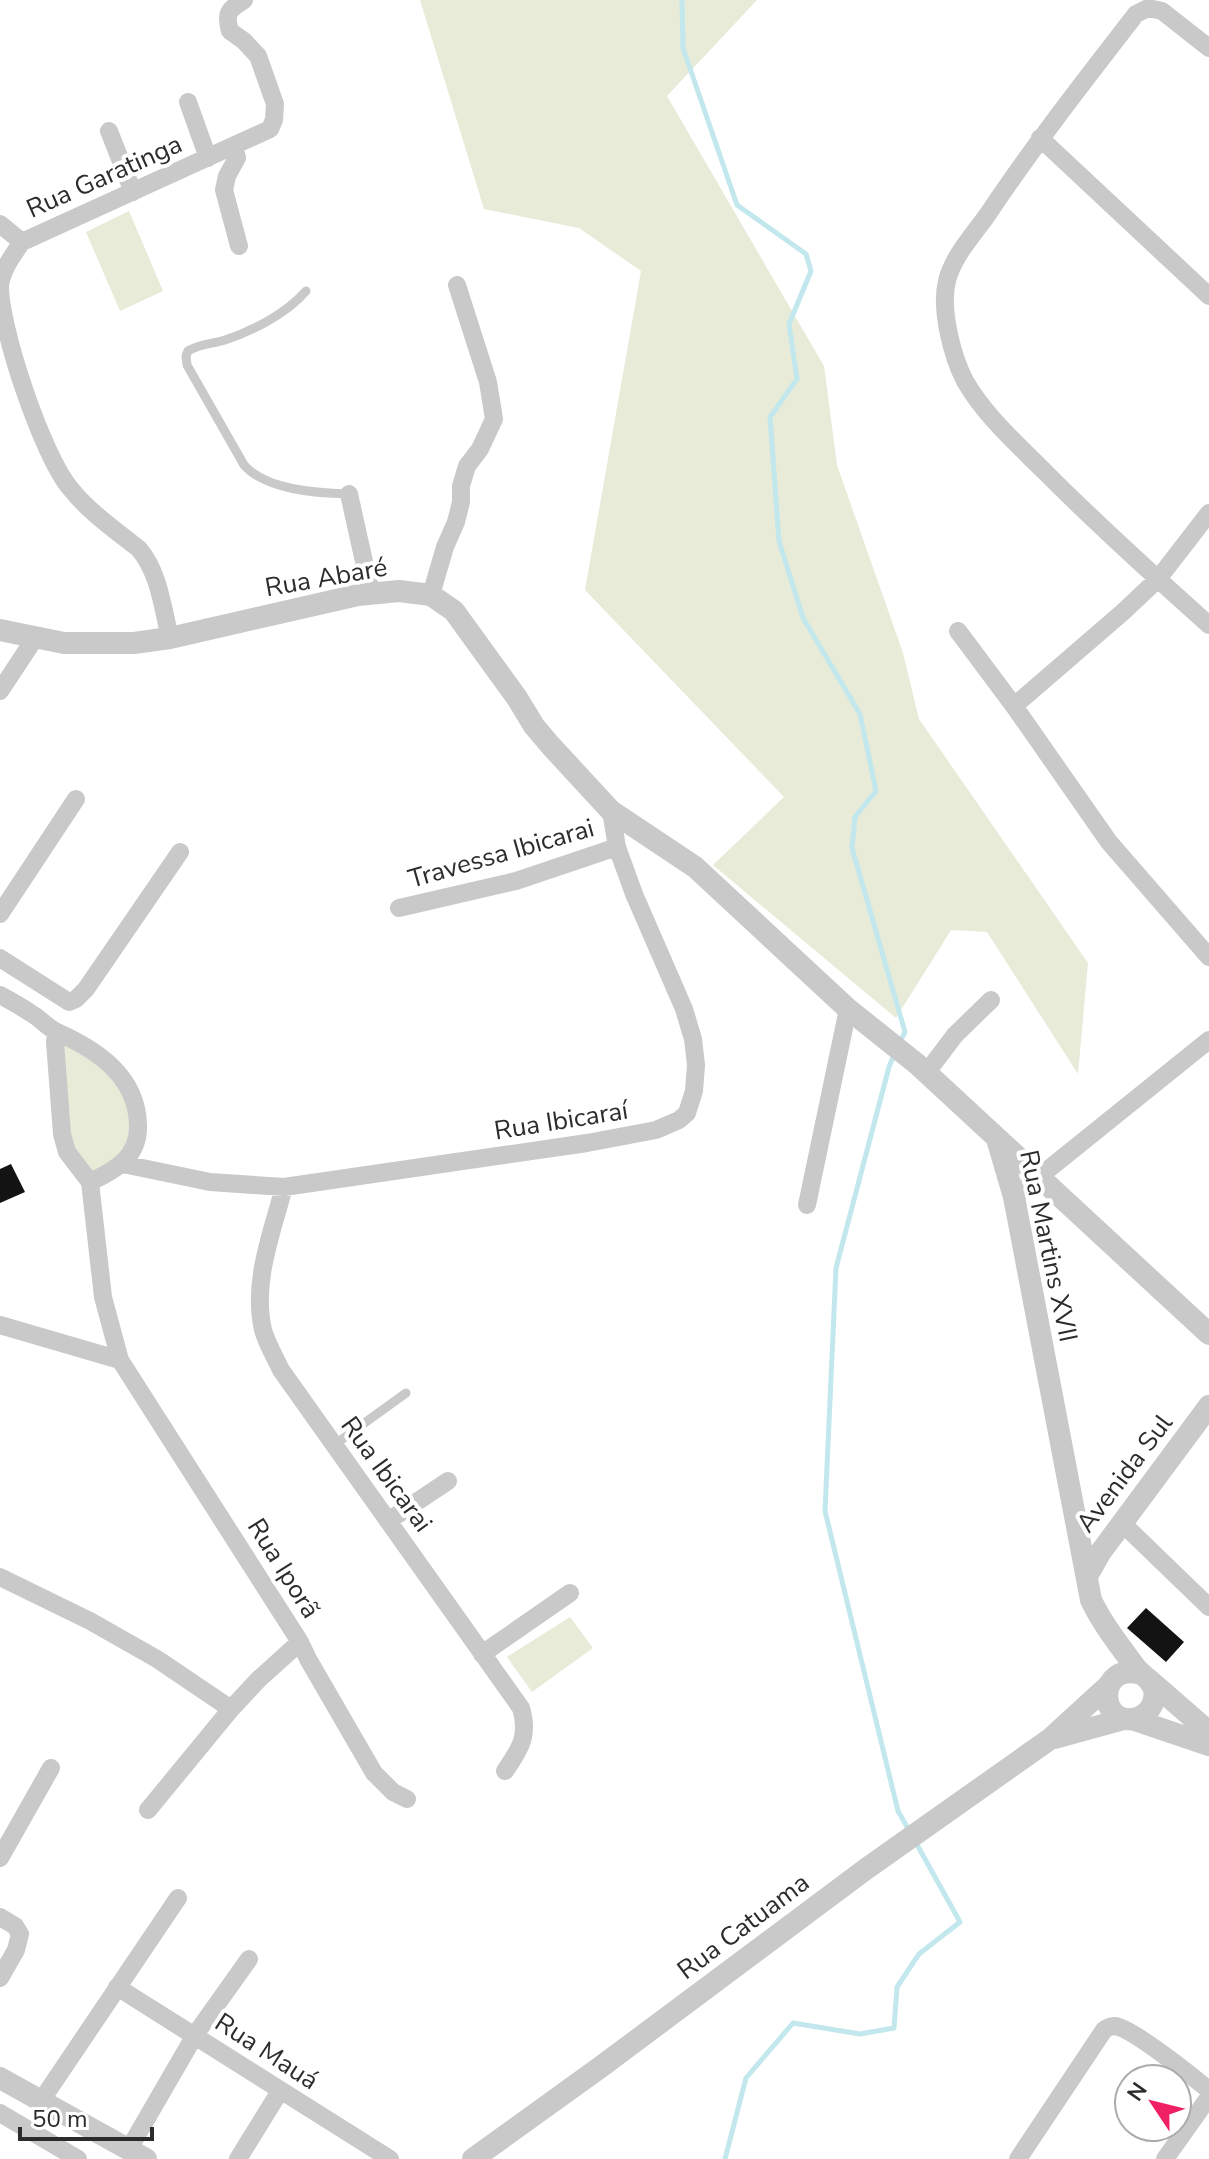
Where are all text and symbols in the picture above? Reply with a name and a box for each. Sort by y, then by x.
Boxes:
street label: Rua Garatinga [21,127,188,226]
street label: Rua Abaré [262,550,390,605]
street label: Travessa Ibicarai [404,810,598,897]
street label: Rua Ibicaraí [492,1092,632,1148]
street label: Rua Martins XVII [1011,1147,1086,1345]
street label: Avenida Sul [1068,1407,1181,1540]
street label: Rua Ibicarai [333,1409,440,1539]
street label: Rua Iporã [239,1512,328,1625]
street label: Rua Catuama [670,1865,816,1988]
street label: Rua Mauá [208,2005,325,2098]
north arrow [1113,2063,1193,2143]
text: N [1120,2077,1154,2107]
scale bar [20,2091,152,2141]
text: 50 m [32,2103,88,2135]

